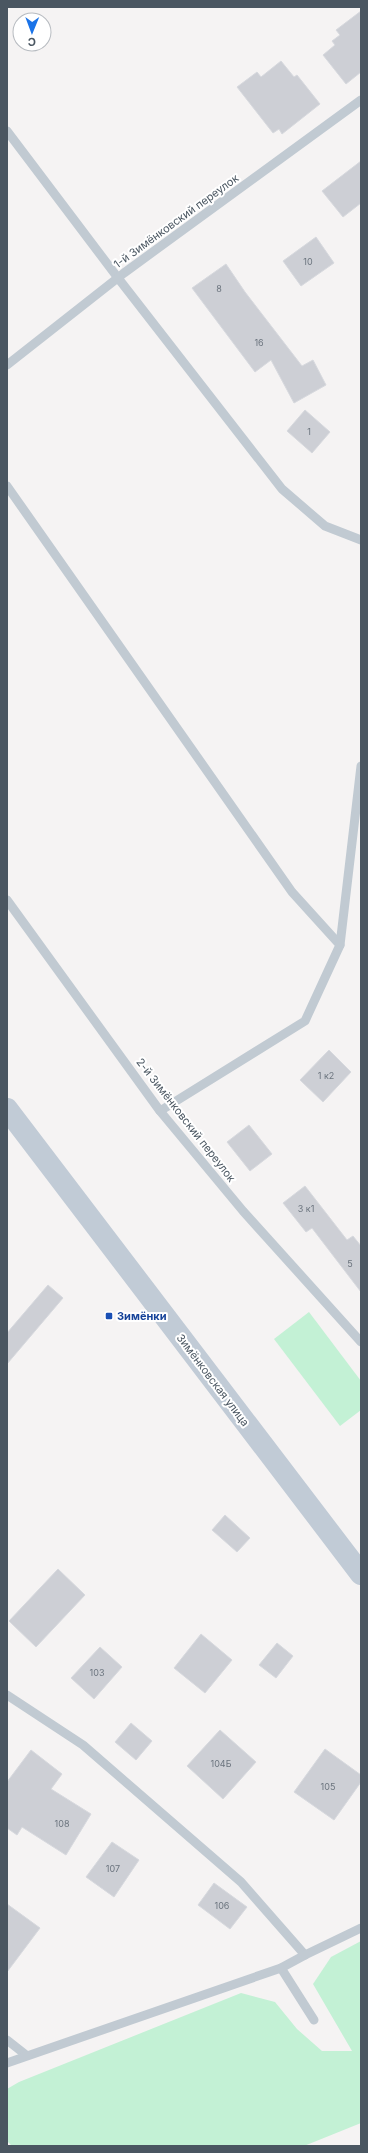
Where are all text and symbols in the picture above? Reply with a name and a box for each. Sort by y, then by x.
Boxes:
north arrow [12,12,52,52]
text: С [28,35,36,49]
street label: 1-й Зимёнковский переулок [111,171,241,271]
house number: 10 [303,256,313,267]
house number: 8 [216,283,222,294]
house number: 16 [254,337,264,348]
house number: 1 [307,426,311,437]
street label: 2-й Зимёнковский переулок [133,1055,239,1185]
house number: 1 к2 [318,1070,334,1081]
house number: 3 к1 [298,1203,314,1214]
house number: 5 [347,1258,353,1269]
place label: Зимёнки [117,1309,167,1323]
marker: Зимёнки [104,1311,114,1321]
street label: Зимёнковская улица [174,1331,252,1429]
house number: 103 [90,1667,105,1678]
house number: 104Б [211,1758,232,1769]
house number: 105 [321,1781,335,1792]
house number: 108 [55,1818,70,1829]
house number: 107 [106,1863,120,1874]
house number: 106 [215,1900,230,1911]

